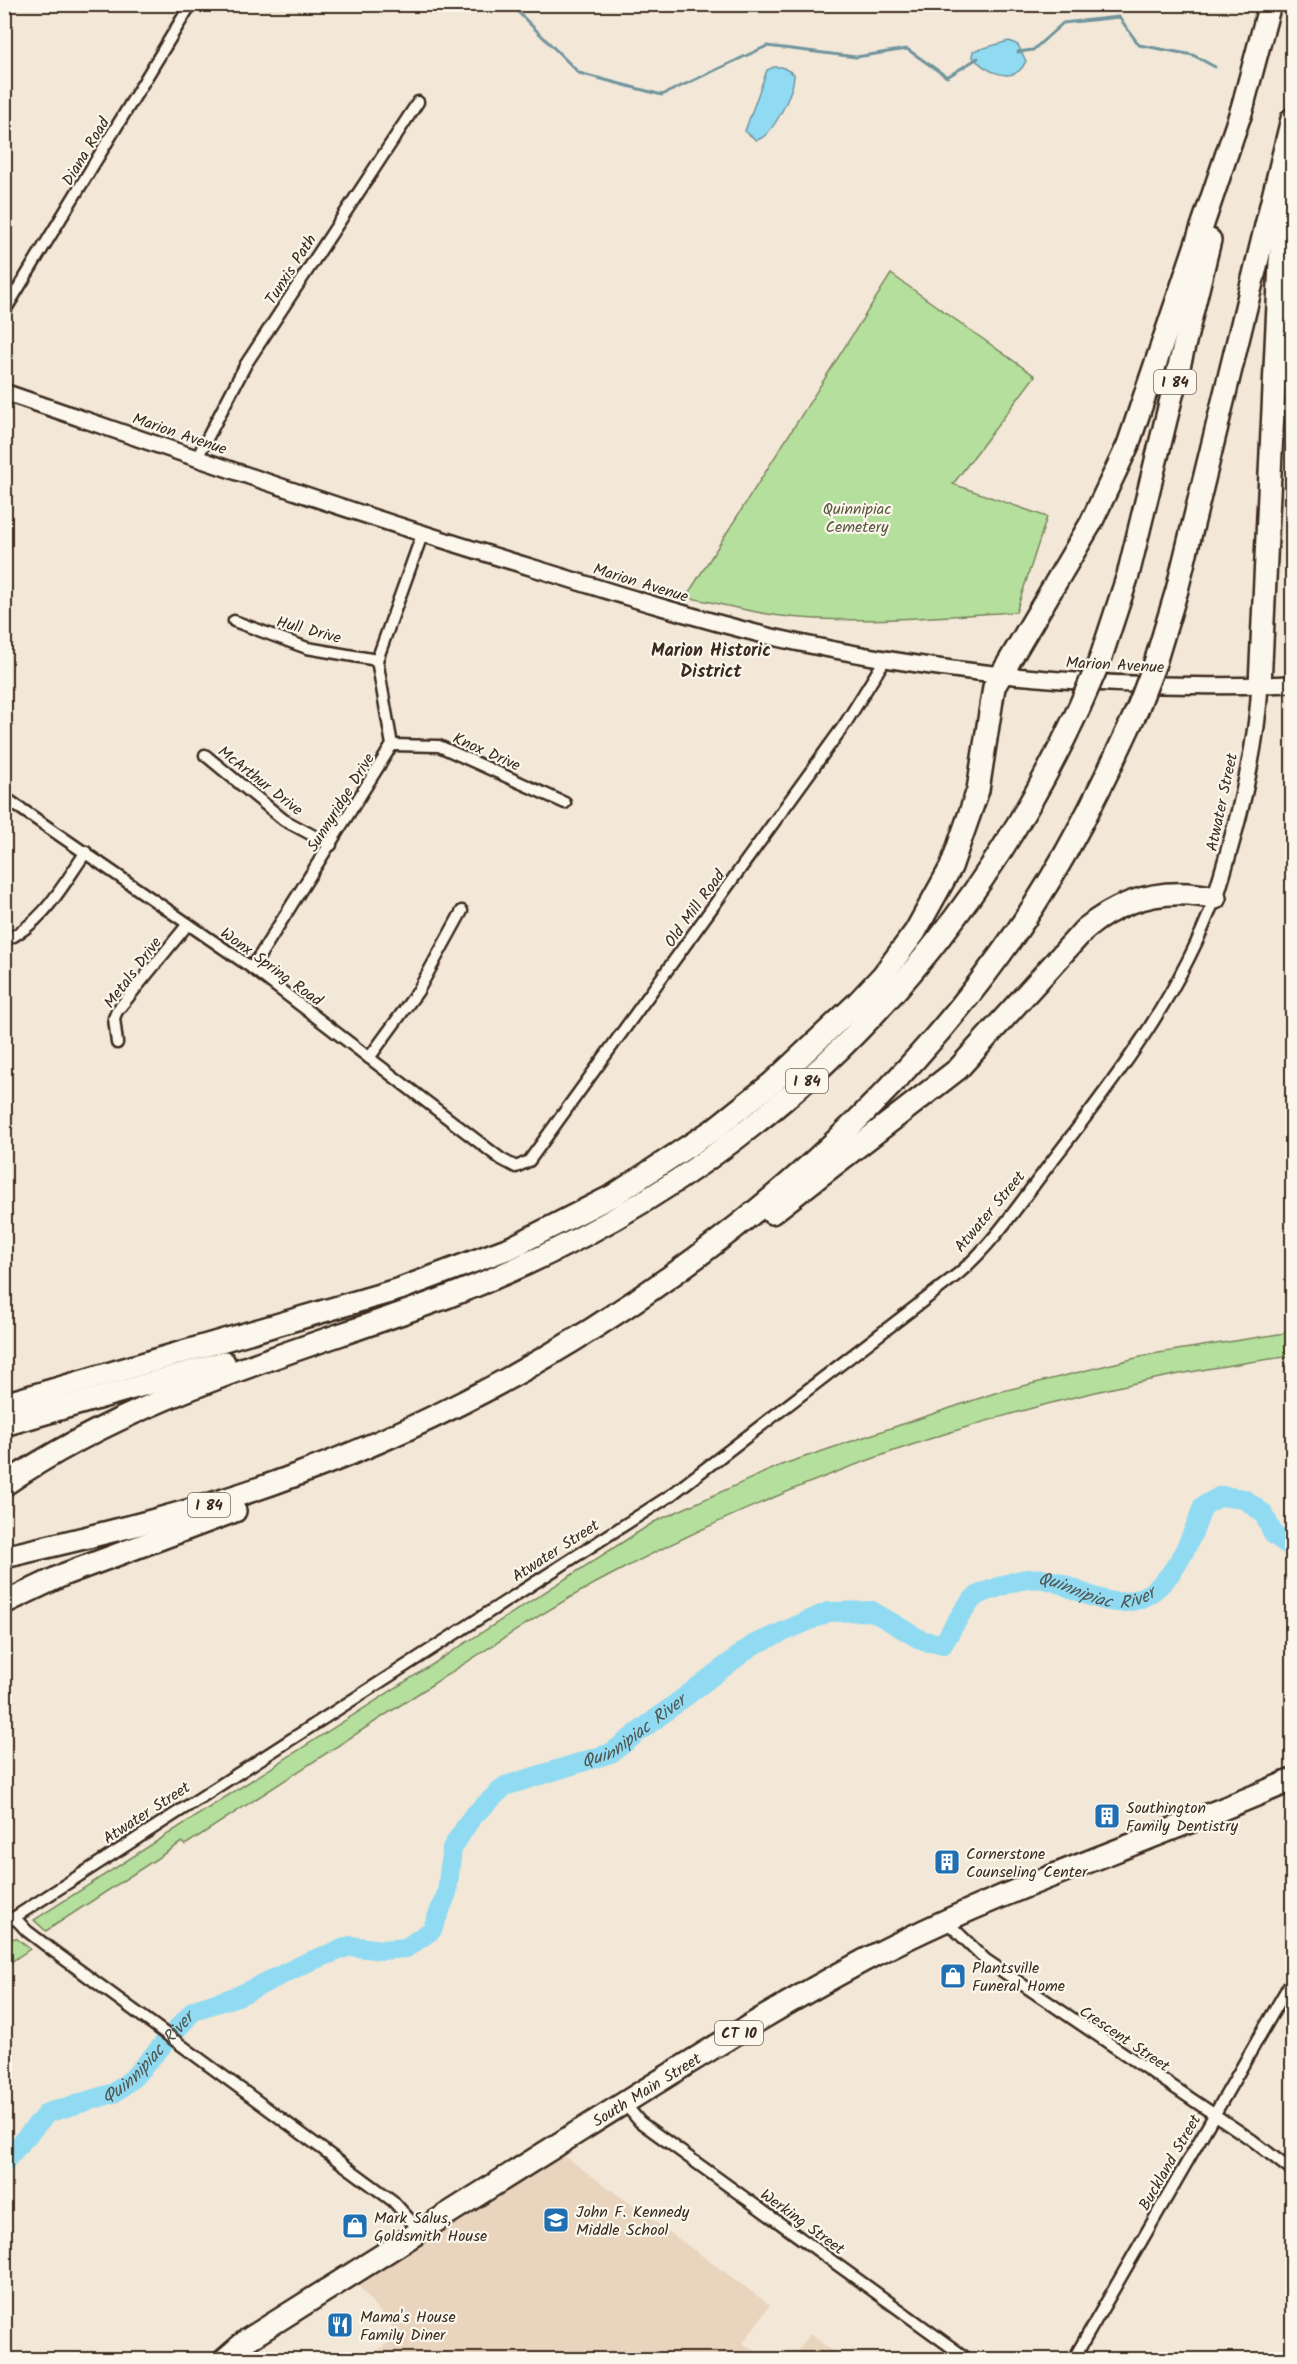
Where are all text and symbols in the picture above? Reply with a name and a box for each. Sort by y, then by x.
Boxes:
street label: Diana Road [56,112,117,191]
street label: Tunxis Path [259,230,323,310]
road number: I 84 [1154,370,1196,394]
street label: Marion Avenue [129,407,230,462]
park label: Quinnipiac Cemetery [823,497,891,540]
street label: Marion Avenue [590,557,691,610]
street label: Hull Drive [273,610,344,651]
district label: Marion Historic District [651,637,771,687]
street label: Marion Avenue [1065,650,1165,681]
street label: Knox Drive [448,726,524,778]
street label: McArthur Drive [212,740,308,823]
street label: Sunnyridge Drive [301,748,382,857]
street label: Atwater Street [1200,750,1245,854]
street label: Old Mill Road [658,864,733,953]
street label: Wonx Spring Road [215,921,328,1014]
street label: Metals Drive [98,932,168,1014]
road number: I 84 [786,1069,828,1093]
street label: Atwater Street [948,1165,1032,1258]
road number: I 84 [188,1493,230,1517]
street label: Atwater Street [507,1513,605,1589]
water label: Quinnipiac River [1036,1565,1165,1618]
water label: Quinnipiac River [578,1685,696,1777]
street label: Atwater Street [98,1775,196,1851]
place label: Southington Family Dentistry [1126,1796,1239,1839]
building icon: Southington Family Dentistry [1092,1801,1122,1831]
place label: Cornerstone Counseling Center [966,1842,1089,1885]
building icon: Cornerstone Counseling Center [932,1847,962,1877]
place label: Plantsville Funeral Home [972,1956,1065,1999]
shop icon: Plantsville Funeral Home [938,1961,968,1991]
street label: Crescent Street [1074,2000,1175,2079]
water label: Quinnipiac River [99,2003,205,2112]
road number: CT 10 [715,2021,763,2045]
street label: South Main Street [588,2047,707,2134]
street label: Buckland Street [1133,2109,1208,2216]
street label: Werking Street [755,2183,850,2262]
place label: John F. Kennedy Middle School [576,2200,690,2243]
school or university icon: John F. Kennedy Middle School [541,2205,571,2235]
place label: Mark Salus, Goldsmith House [374,2206,487,2249]
shop icon: Mark Salus, Goldsmith House [340,2211,370,2241]
place label: Mama's House Family Diner [360,2305,456,2348]
restaurant icon: Mama's House Family Diner [325,2310,355,2340]

